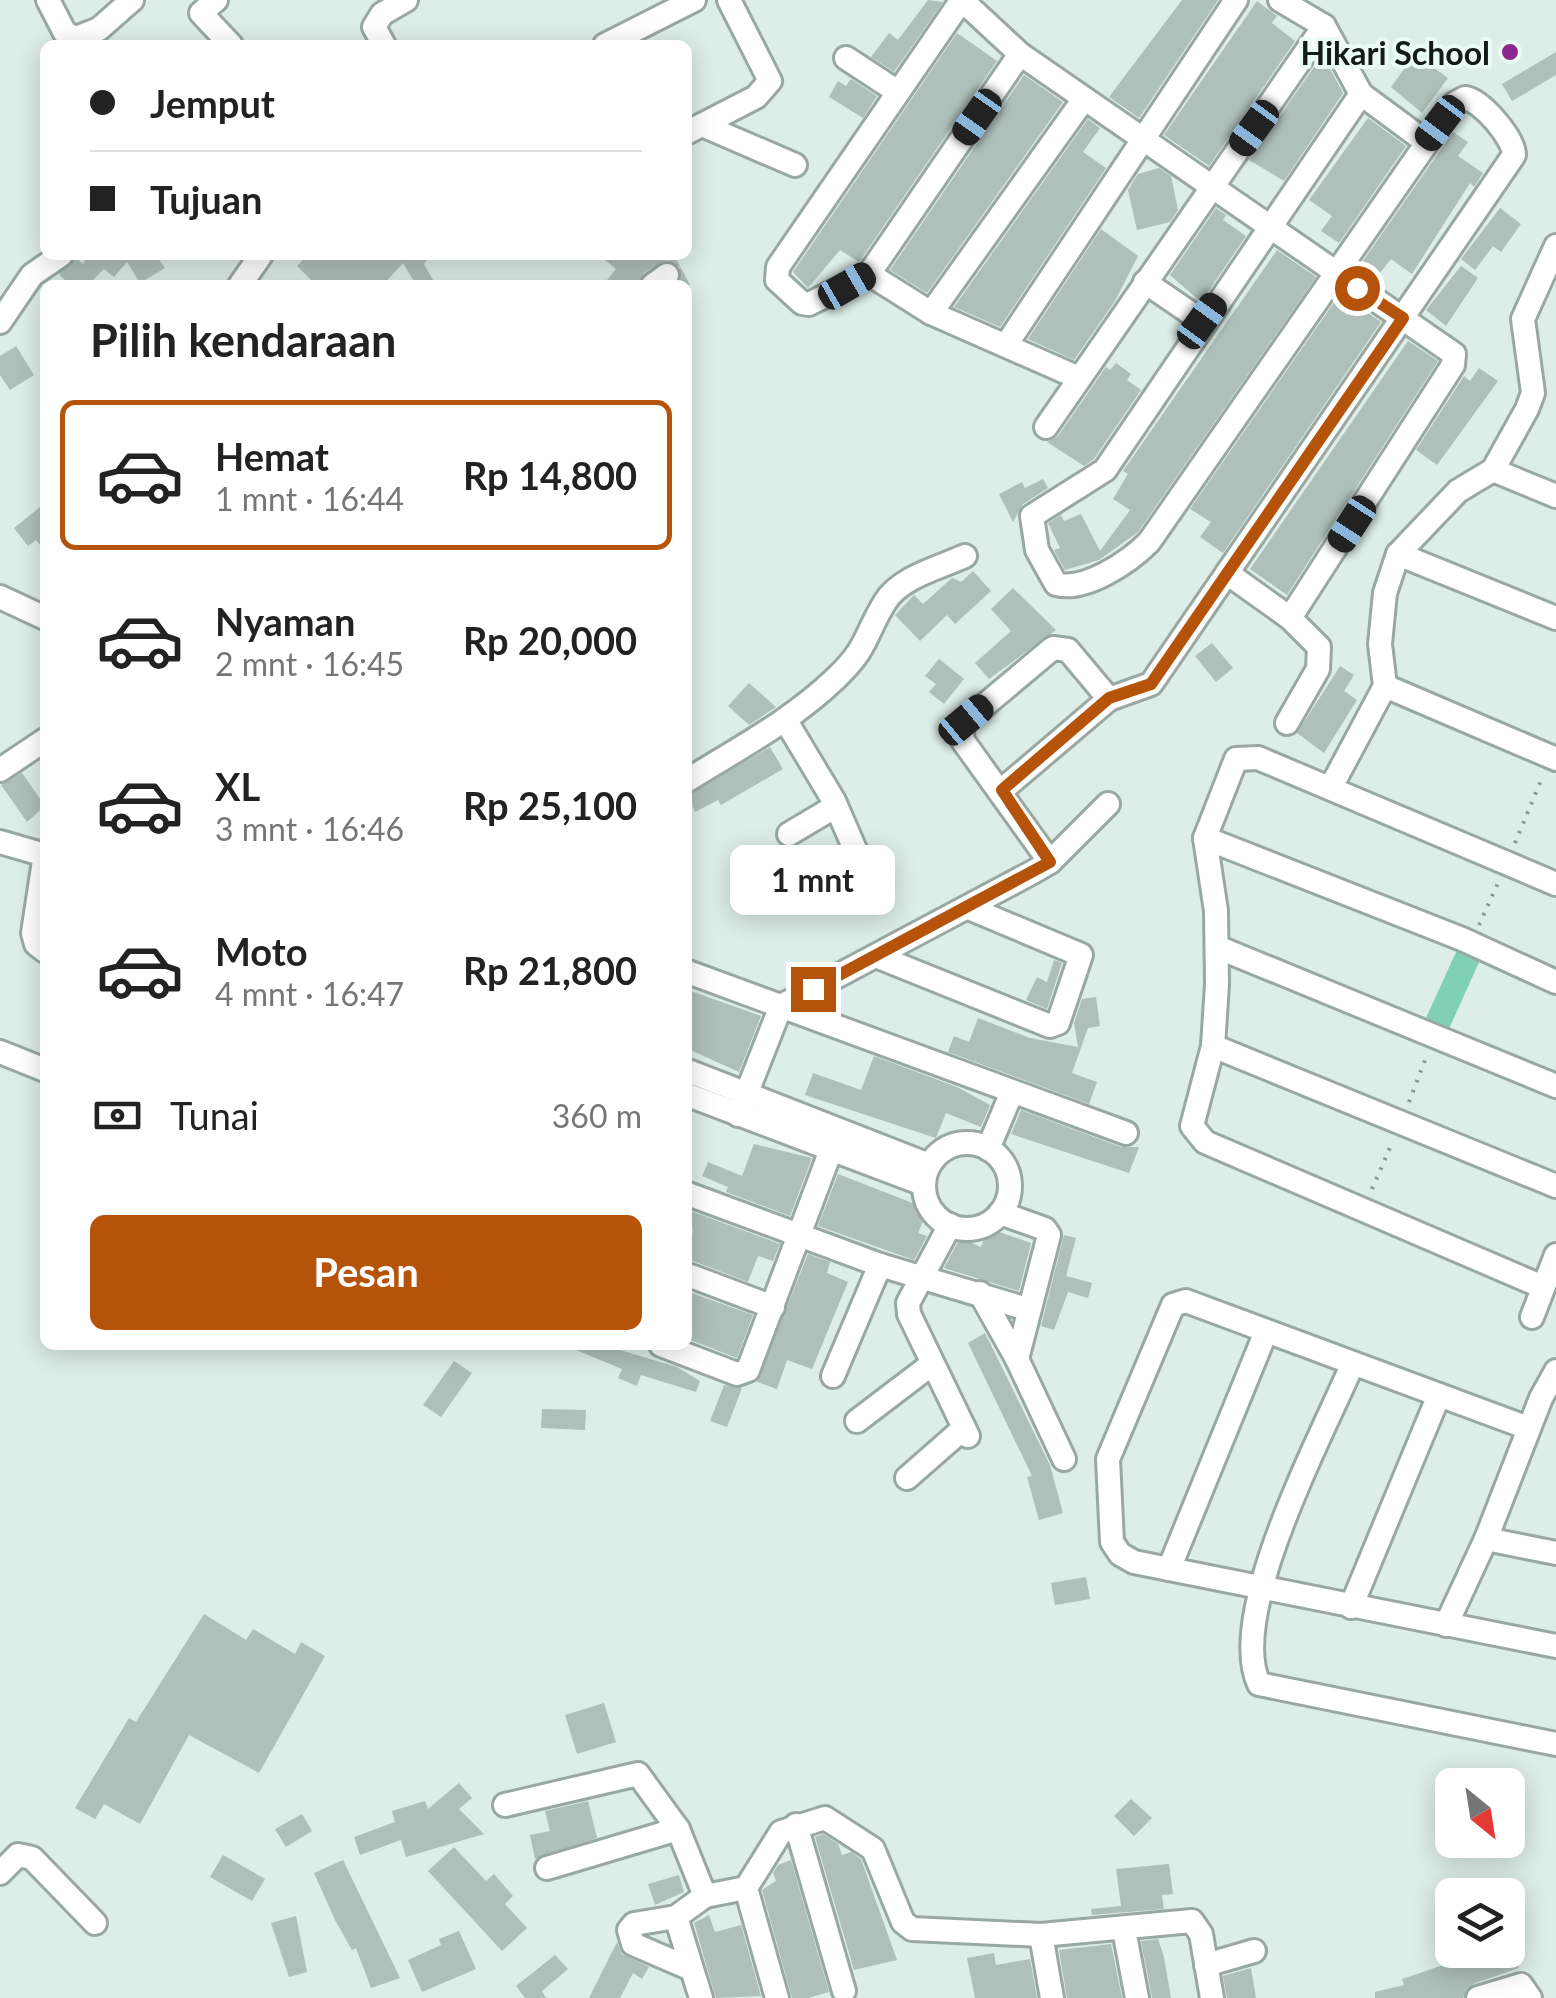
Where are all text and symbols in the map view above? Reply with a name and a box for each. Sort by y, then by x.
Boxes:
place label: Hikari School [1301,33,1490,72]
marker: Hikari School [1499,41,1521,63]
text: Jemput [150,80,275,126]
car [948,84,1006,150]
car [1410,90,1470,156]
car [1224,95,1284,161]
text: Tujuan [150,176,263,222]
car [814,258,880,314]
route start [1335,266,1380,311]
car [1172,288,1232,354]
text: Pilih kendaraan [90,313,396,367]
icon: car [95,430,185,520]
text: Hemat [215,433,329,479]
text: Rp 14,800 [463,452,637,498]
text: 1 mnt · 16:44 [215,479,404,518]
car [1323,491,1381,557]
icon: car [95,595,185,685]
text: Nyaman [215,598,355,644]
text: Rp 20,000 [463,617,637,663]
text: 2 mnt · 16:45 [215,644,404,683]
car [933,689,999,751]
icon: car [95,760,185,850]
text: XL [215,763,260,809]
text: Rp 25,100 [463,782,637,828]
text: 3 mnt · 16:46 [215,809,404,848]
callout: 1 mnt [730,844,896,914]
text: 1 mnt [771,860,854,899]
icon: car [95,925,185,1015]
text: Moto [215,928,308,974]
text: Rp 21,800 [463,947,637,993]
route end [791,967,836,1012]
text: 4 mnt · 16:47 [215,974,404,1013]
icon: cash [90,1088,145,1143]
text: Tunai [170,1092,259,1138]
text: 360 m [552,1096,642,1135]
button: Pesan [90,1215,642,1330]
north arrow [1435,1768,1525,1858]
map controls [1435,1768,1525,1968]
button: layers [1435,1878,1525,1968]

